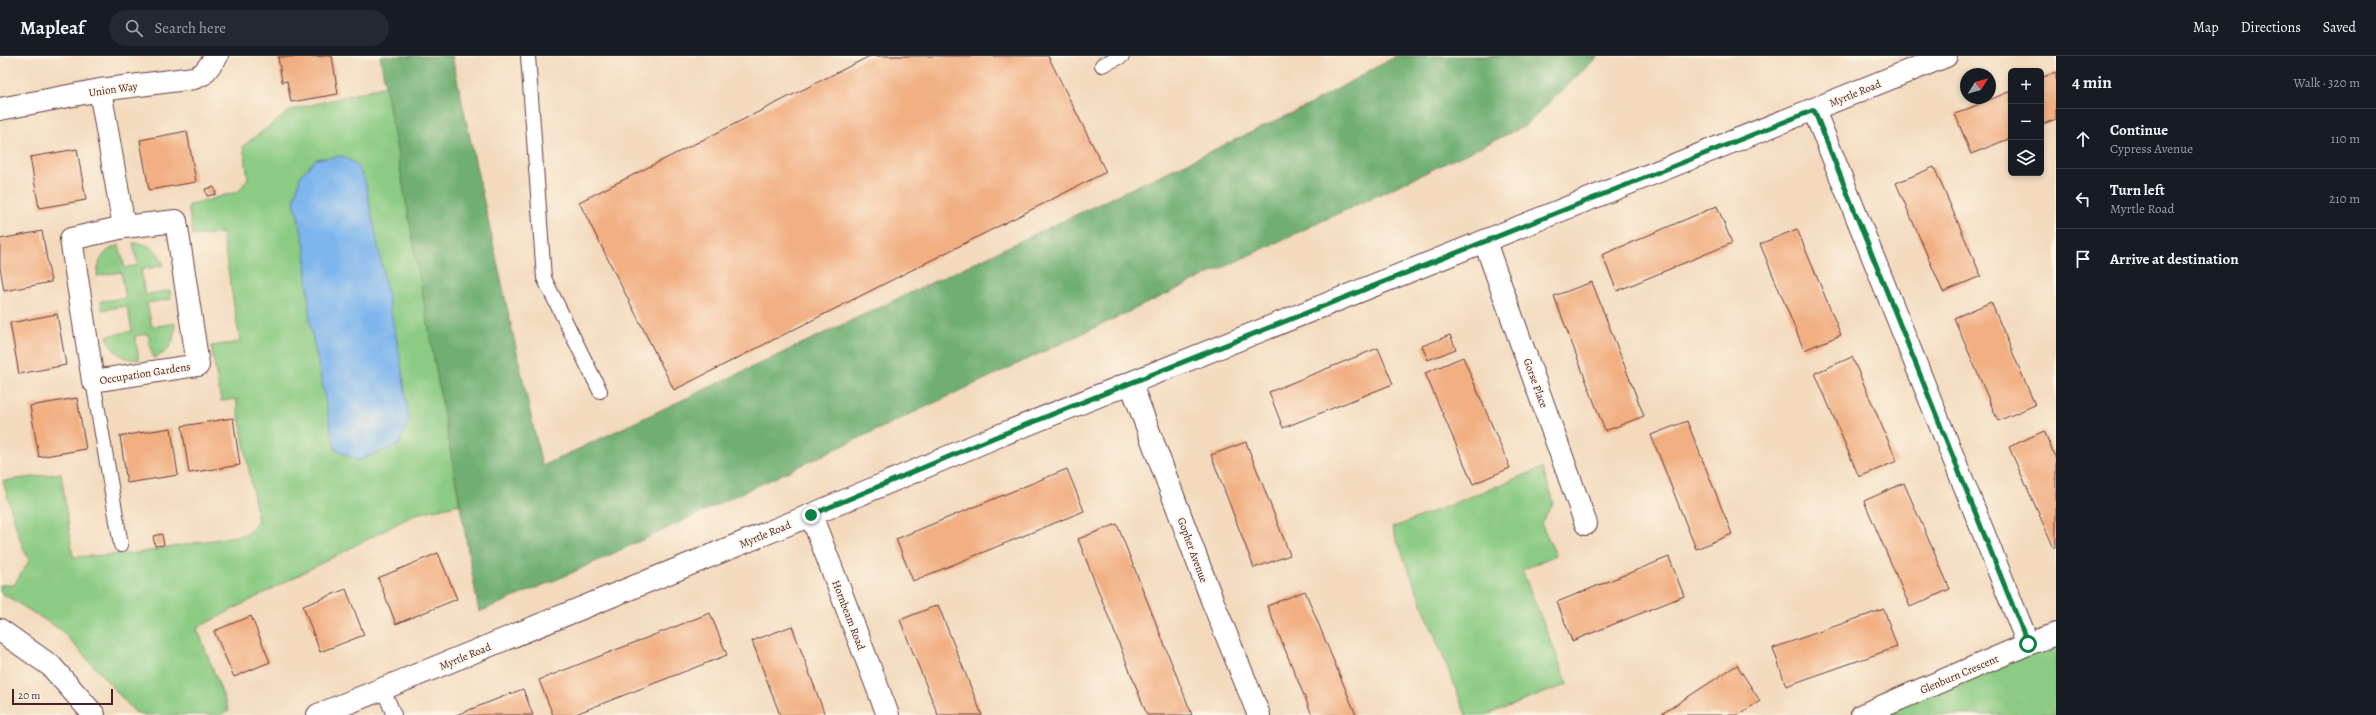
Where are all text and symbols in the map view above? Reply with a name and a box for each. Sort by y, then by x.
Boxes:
search box [109,10,389,46]
text: Mapleaf [20,15,85,41]
icon: search [123,17,145,39]
text: Search here [155,18,226,38]
text: Map [2193,18,2219,37]
text: Directions [2241,18,2301,37]
text: Saved [2323,18,2356,37]
north arrow [1960,68,1996,104]
map controls [2008,68,2044,176]
button: + [2008,68,2044,104]
text: 4 min [2072,71,2112,94]
text: Walk · 320 m [2294,74,2360,91]
street label: Myrtle Road [1827,76,1883,111]
street label: Union Way [88,79,139,100]
button: − [2008,104,2044,140]
text: Continue [2110,120,2168,140]
icon: ahead [2072,128,2094,150]
text: 110 m [2331,130,2360,147]
button: layers [2008,140,2044,176]
text: Cypress Avenue [2110,140,2193,157]
text: Turn left [2110,180,2165,200]
icon: left [2072,188,2094,210]
text: 210 m [2329,190,2360,207]
text: Myrtle Road [2110,200,2174,217]
icon: arrive [2072,248,2094,270]
text: Arrive at destination [2110,249,2239,269]
street label: Gorse Place [1520,356,1551,410]
street label: Occupation Gardens [99,359,192,388]
route end [802,506,820,524]
street label: Gopher Avenue [1174,515,1211,585]
street label: Myrtle Road [737,517,793,552]
street label: Hornbeam Road [828,578,869,652]
route start [2019,635,2037,653]
street label: Myrtle Road [437,639,493,674]
street label: Glenburn Crescent [1918,651,2001,698]
scale bar [12,687,113,706]
text: 20 m [18,688,40,703]

